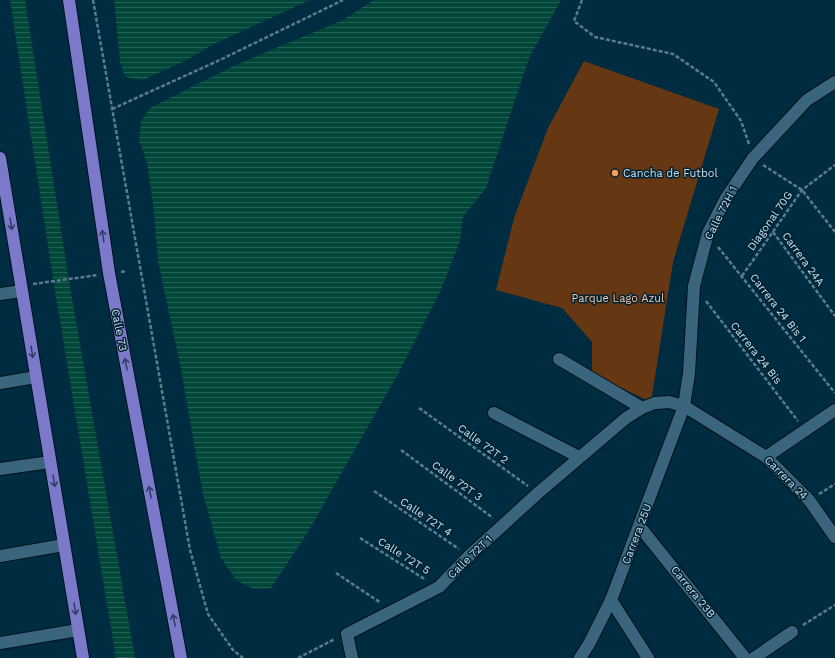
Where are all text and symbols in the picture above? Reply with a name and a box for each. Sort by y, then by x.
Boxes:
place label: Cancha de Futbol [623,167,718,180]
marker: Cancha de Futbol [610,168,620,178]
street label: Calle 72H 1 [702,184,740,242]
street label: Diagonal 70G [745,189,795,253]
one-way arrow [7,217,15,230]
one-way arrow [99,230,107,243]
street label: Carrera 24A [779,230,827,288]
street label: Carrera 24 Bis 1 [747,271,809,345]
park label: Parque Lago Azul [572,292,665,305]
street label: Calle 73 [109,308,129,352]
street label: Carrera 24 Bis [728,319,784,387]
one-way arrow [28,345,36,358]
one-way arrow [122,358,130,371]
street label: Calle 72T 2 [455,421,511,467]
street label: Carrera 24 [762,454,811,503]
street label: Calle 72T 3 [429,458,485,504]
one-way arrow [50,474,58,487]
one-way arrow [146,486,154,499]
street label: Calle 72T 4 [398,495,455,539]
street label: Carrera 25U [620,502,654,566]
street label: Calle 72T 1 [445,533,495,581]
street label: Calle 72T 5 [375,535,433,577]
street label: Carrera 23B [668,563,718,621]
one-way arrow [71,602,79,615]
one-way arrow [169,614,177,627]

